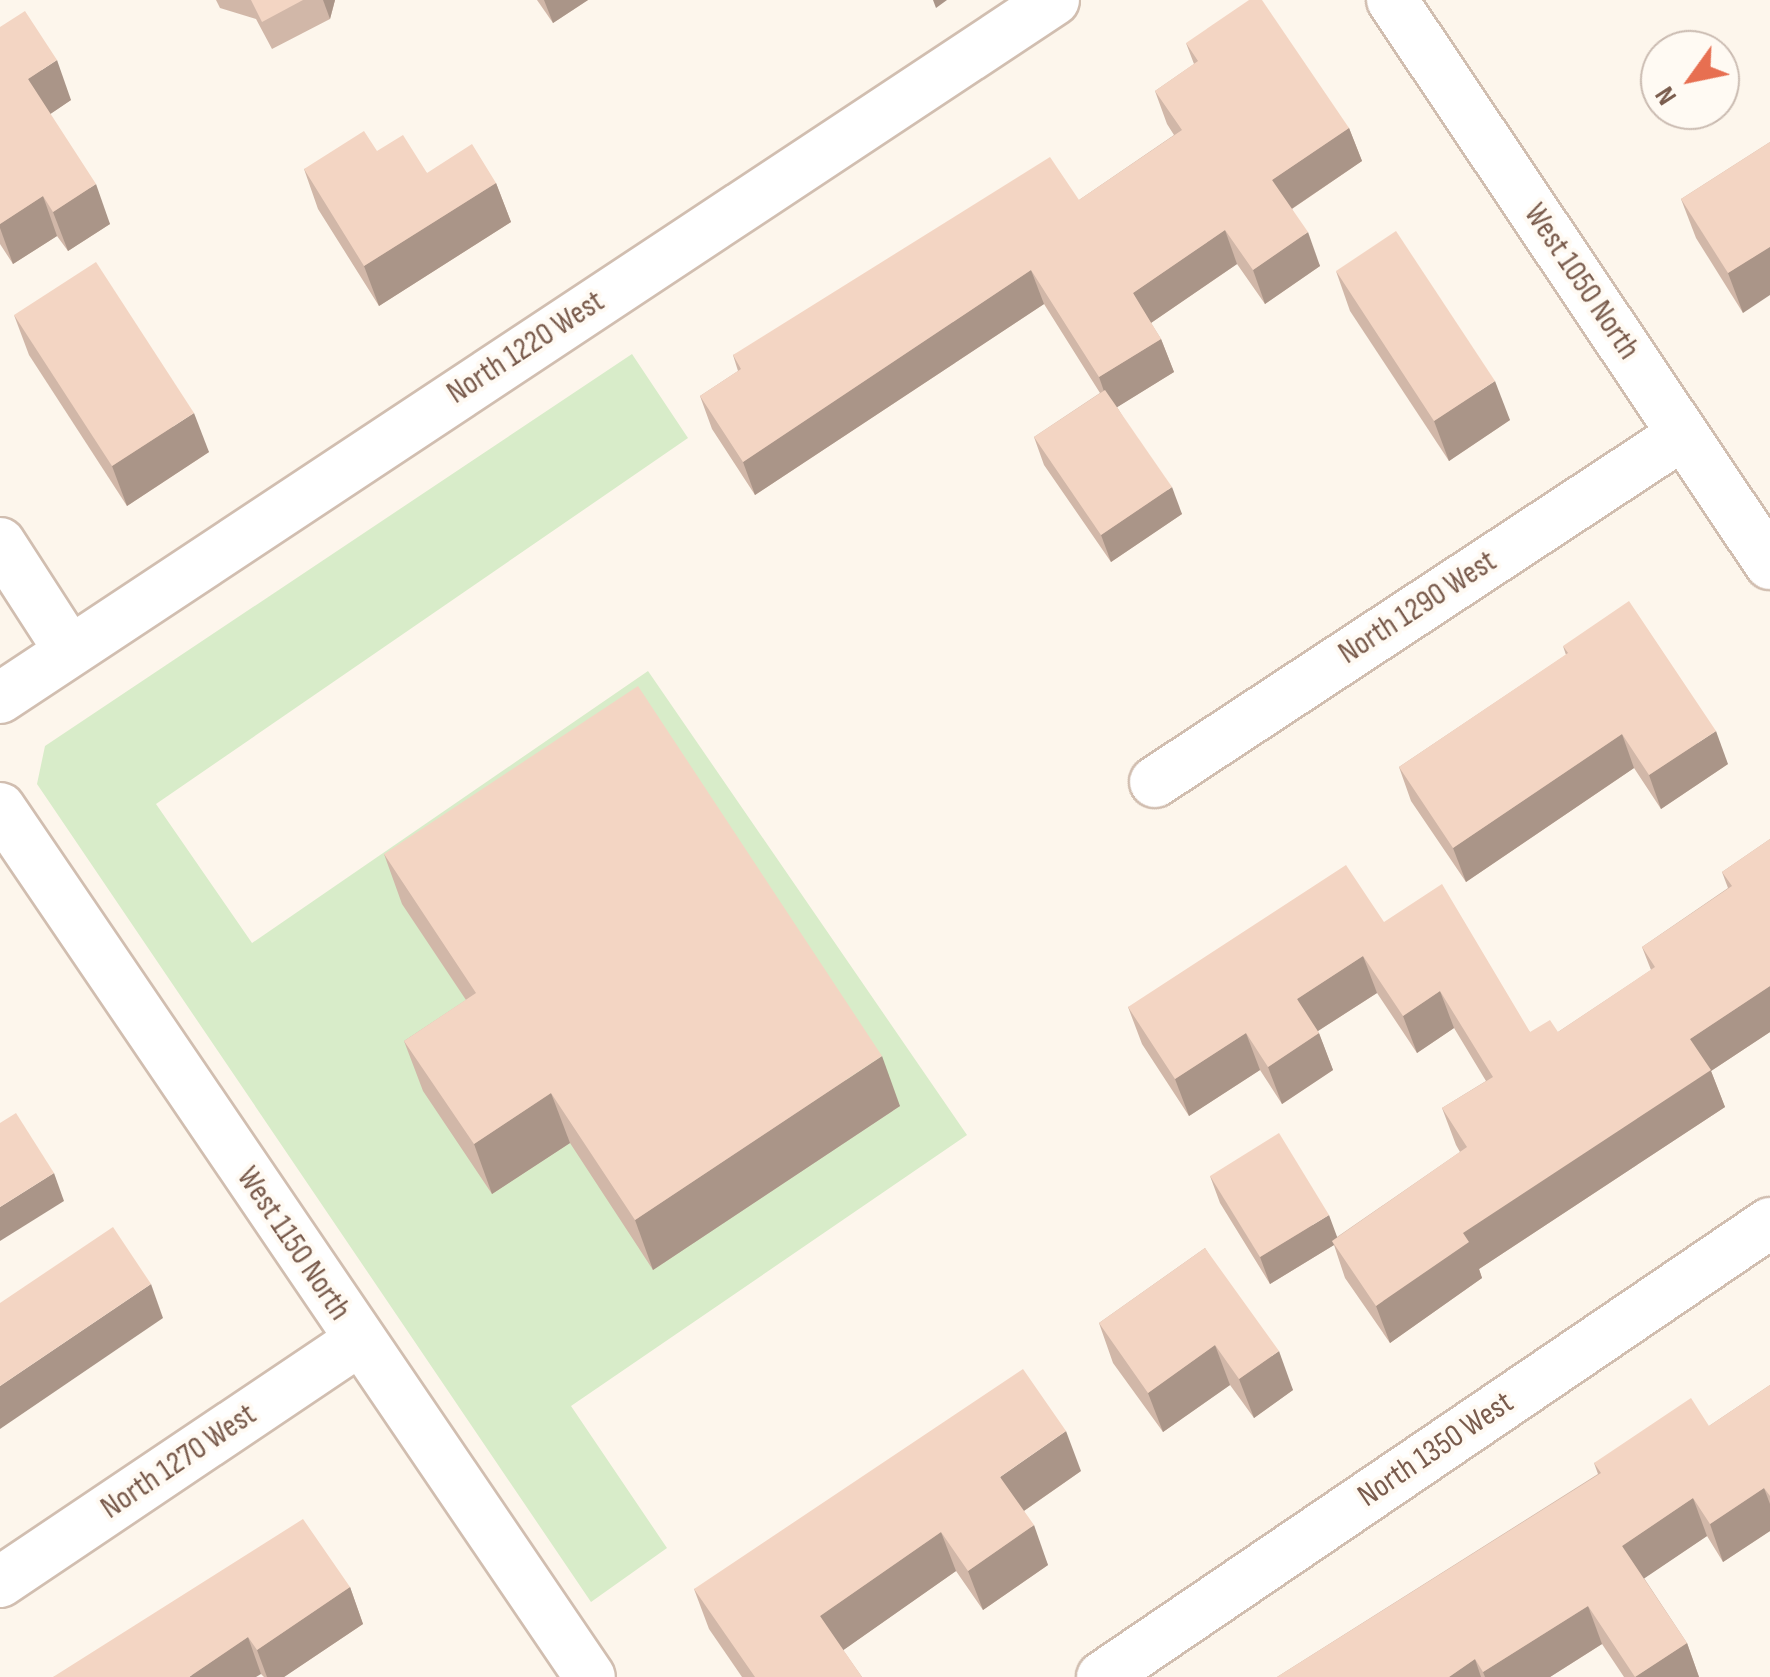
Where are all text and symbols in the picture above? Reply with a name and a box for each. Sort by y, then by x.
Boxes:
north arrow [1640,30,1740,130]
text: N [1648,80,1684,111]
street label: West 1050 North [1515,197,1647,367]
street label: North 1220 West [440,283,612,413]
street label: North 1290 West [1332,543,1504,673]
street label: West 1150 North [228,1160,358,1328]
street label: North 1350 West [1351,1384,1521,1516]
street label: North 1270 West [94,1396,264,1528]

